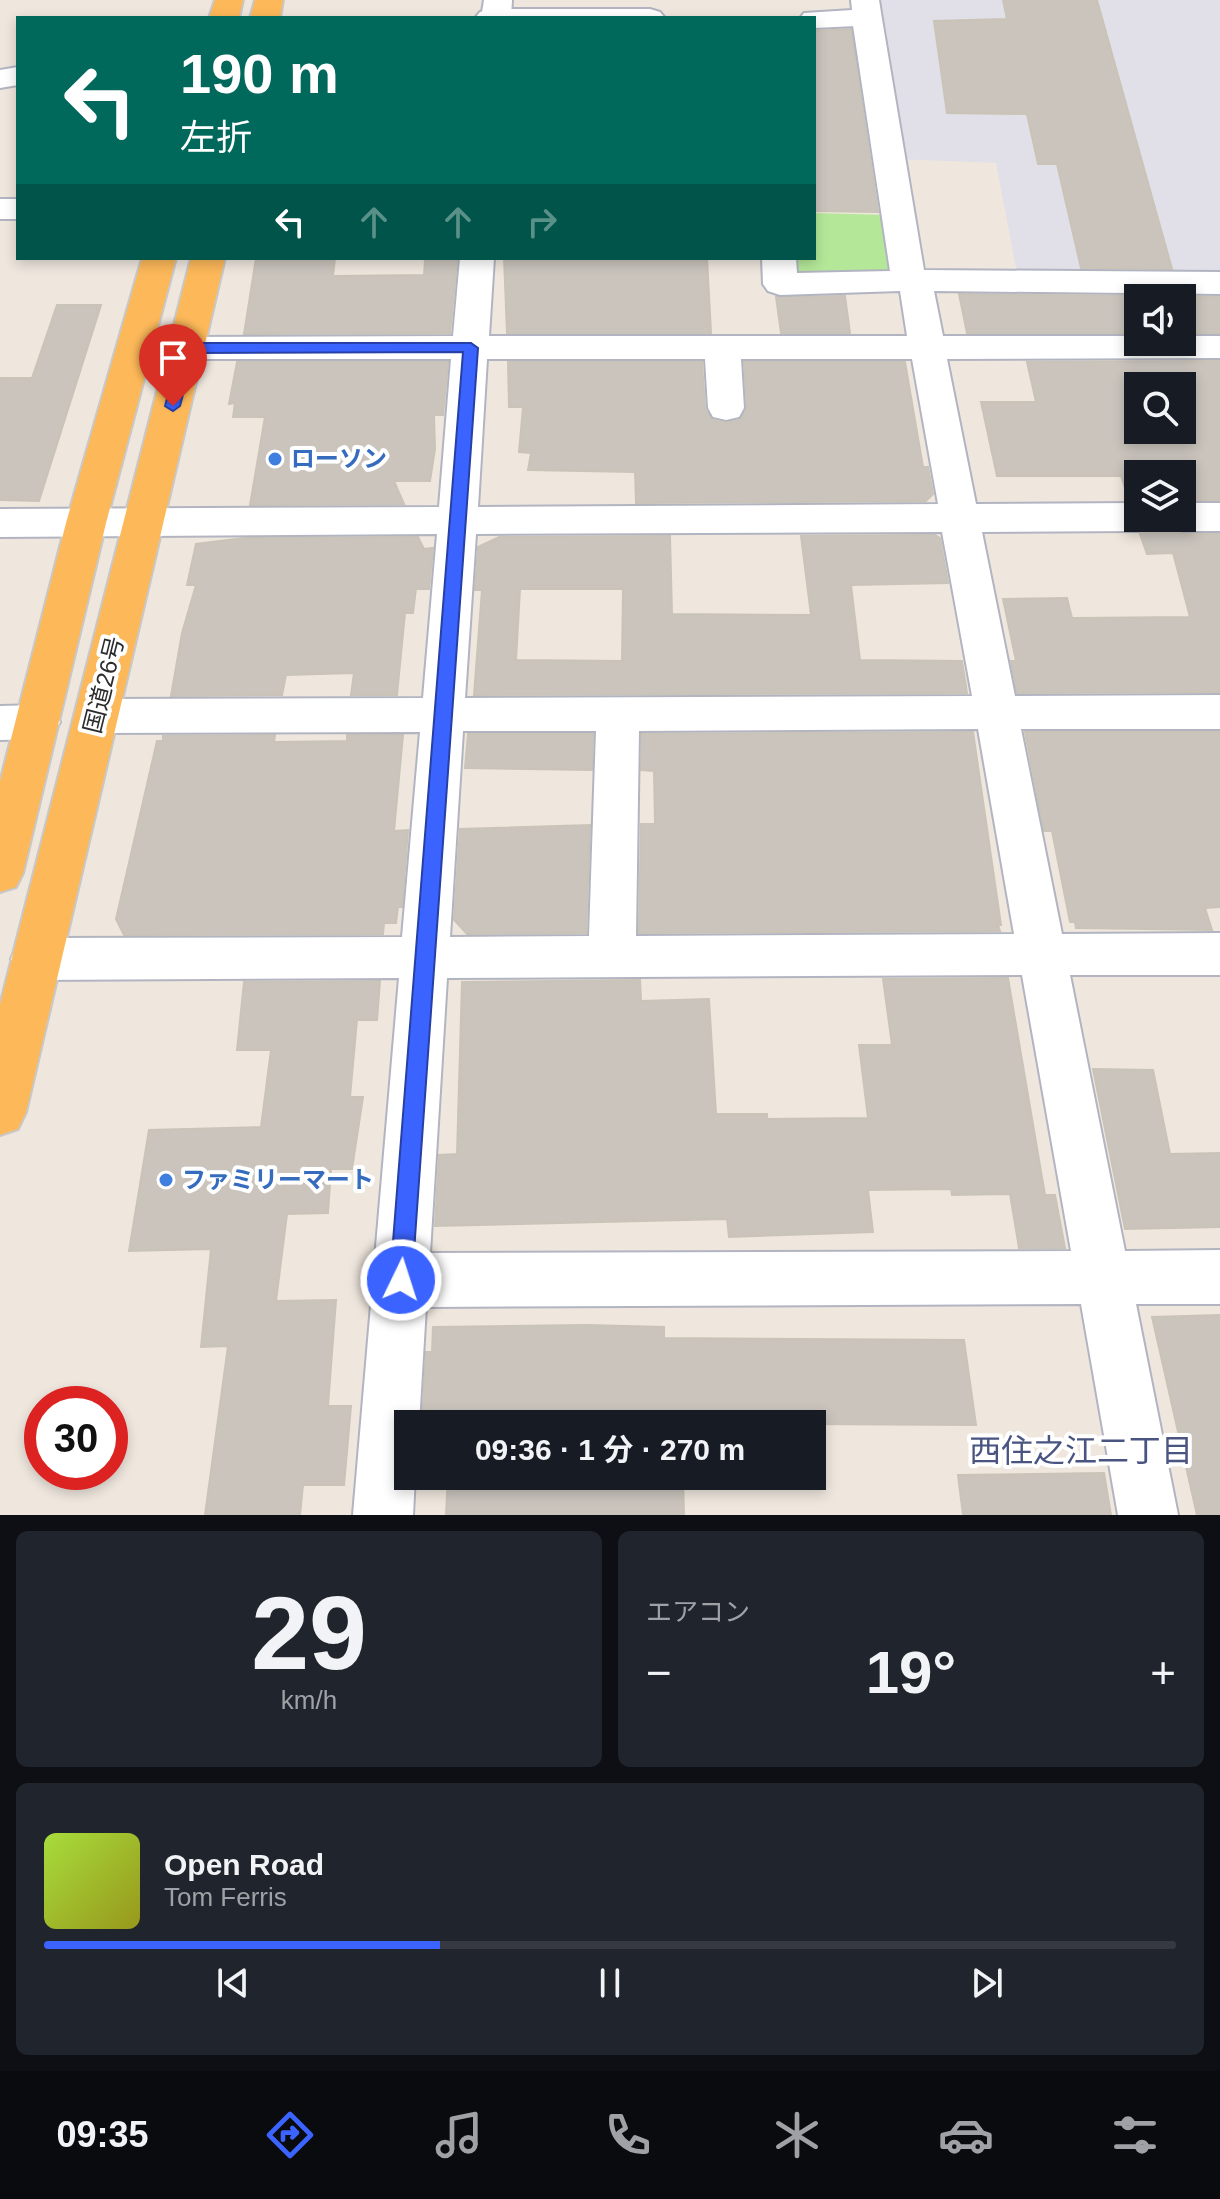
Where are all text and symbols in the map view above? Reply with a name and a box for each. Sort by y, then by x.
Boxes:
text: 190 m [180,42,339,105]
icon: left [48,48,152,152]
text: 左折 [180,117,252,158]
icon: left [268,200,312,244]
icon: ahead [352,200,396,244]
icon: ahead [436,200,480,244]
icon: right [520,200,564,244]
map controls [1124,284,1196,532]
button: sound [1124,284,1196,356]
pin [139,324,207,406]
icon: arrive [151,336,195,380]
button: search [1124,372,1196,444]
place label: ローソン [291,445,387,472]
marker: ローソン [266,450,284,468]
button: layers [1124,460,1196,532]
street label: 国道26号 [78,634,129,736]
place label: ファミリーマート [182,1166,374,1193]
marker: ファミリーマート [157,1171,175,1189]
position arrow [359,1238,443,1322]
speed limit sign: 30 [24,1386,128,1490]
text: 09:36 · 1 分 · 270 m [475,1433,745,1466]
district label: 西住之江二丁目 [969,1433,1193,1469]
text: 29 [251,1575,367,1691]
text: エアコン [646,1597,750,1627]
text: 19° [866,1639,956,1706]
text: − [646,1648,672,1697]
text: + [1150,1648,1176,1697]
text: km/h [281,1685,337,1715]
text: Open Road [164,1848,324,1881]
text: Tom Ferris [164,1882,287,1912]
icon: previous [211,1961,255,2005]
icon: pause [588,1961,632,2005]
icon: next [965,1961,1009,2005]
icon: directions [262,2107,318,2163]
icon: music [431,2107,487,2163]
icon: phone [600,2107,656,2163]
icon: climate [769,2107,825,2163]
icon: car [938,2107,994,2163]
icon: filters [1107,2107,1163,2163]
text: 09:35 [57,2114,149,2155]

